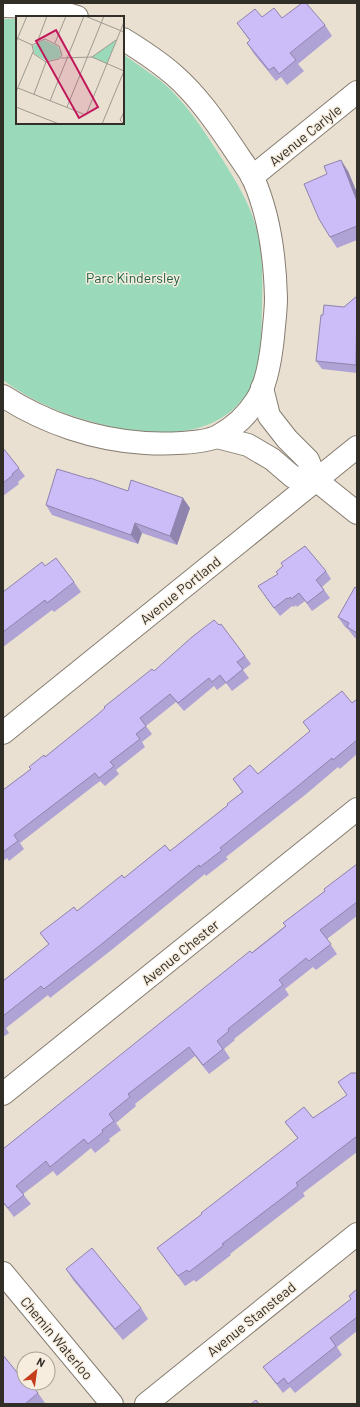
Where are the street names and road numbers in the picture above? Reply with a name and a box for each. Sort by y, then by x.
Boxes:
street label: Avenue Carlyle [265,101,345,169]
street label: Avenue Portland [136,552,224,628]
street label: Avenue Chester [138,916,222,988]
street label: Avenue Stanstead [203,1278,299,1360]
street label: Chemin Waterloo [17,1293,97,1383]

